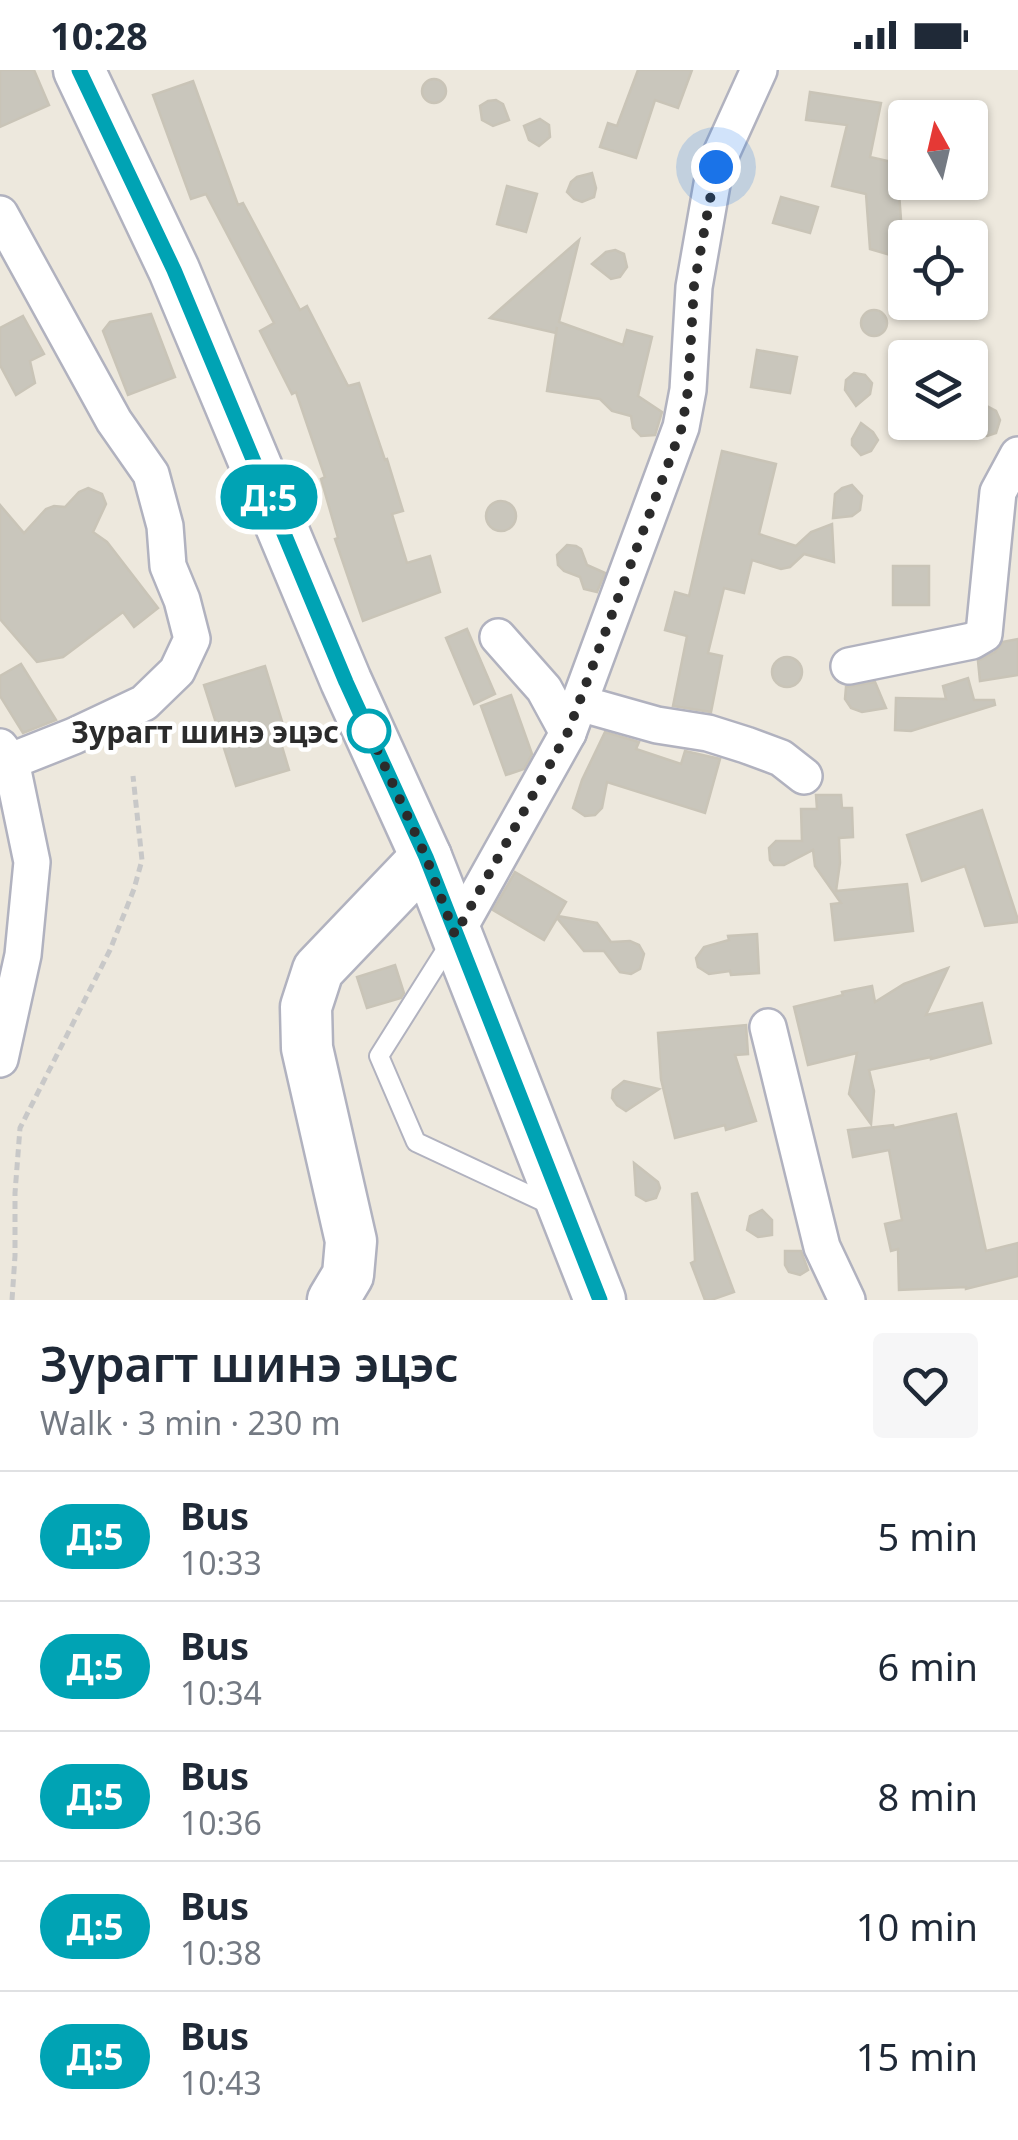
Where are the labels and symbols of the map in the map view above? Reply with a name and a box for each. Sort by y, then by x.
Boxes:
north arrow [888,100,988,200]
your location [691,142,741,192]
line badge: Д:5 [212,464,326,530]
marker: Зурагт шинэ эцэс [348,710,390,752]
place label: Зурагт шинэ эцэс [71,711,339,752]

